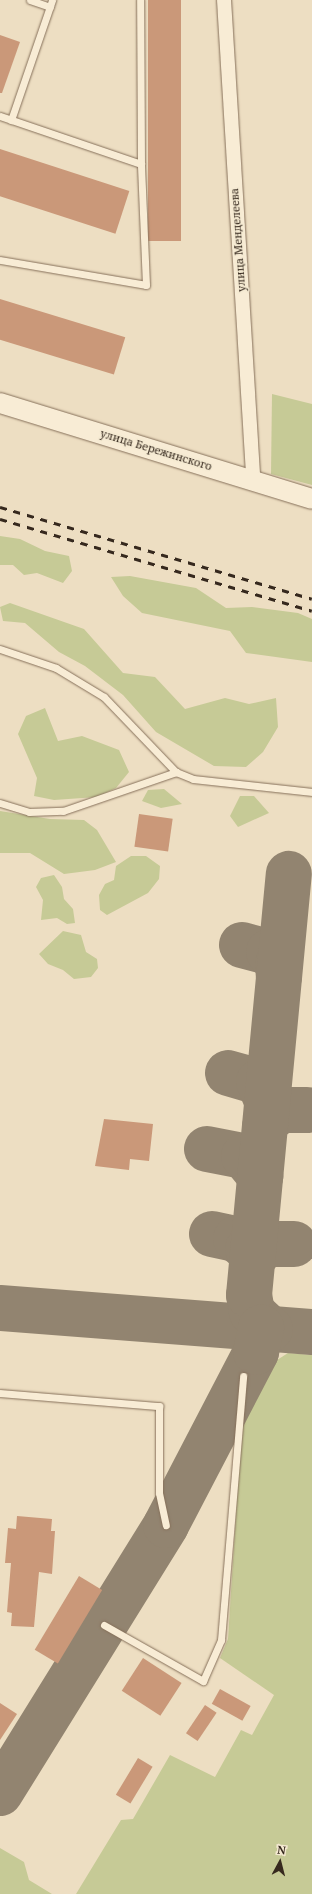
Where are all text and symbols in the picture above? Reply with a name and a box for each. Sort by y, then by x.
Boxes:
street label: улица Менделеева [228,188,248,292]
street label: улица Бережинского [99,427,213,473]
north arrow [260,1842,300,1882]
text: N [276,1842,287,1858]

